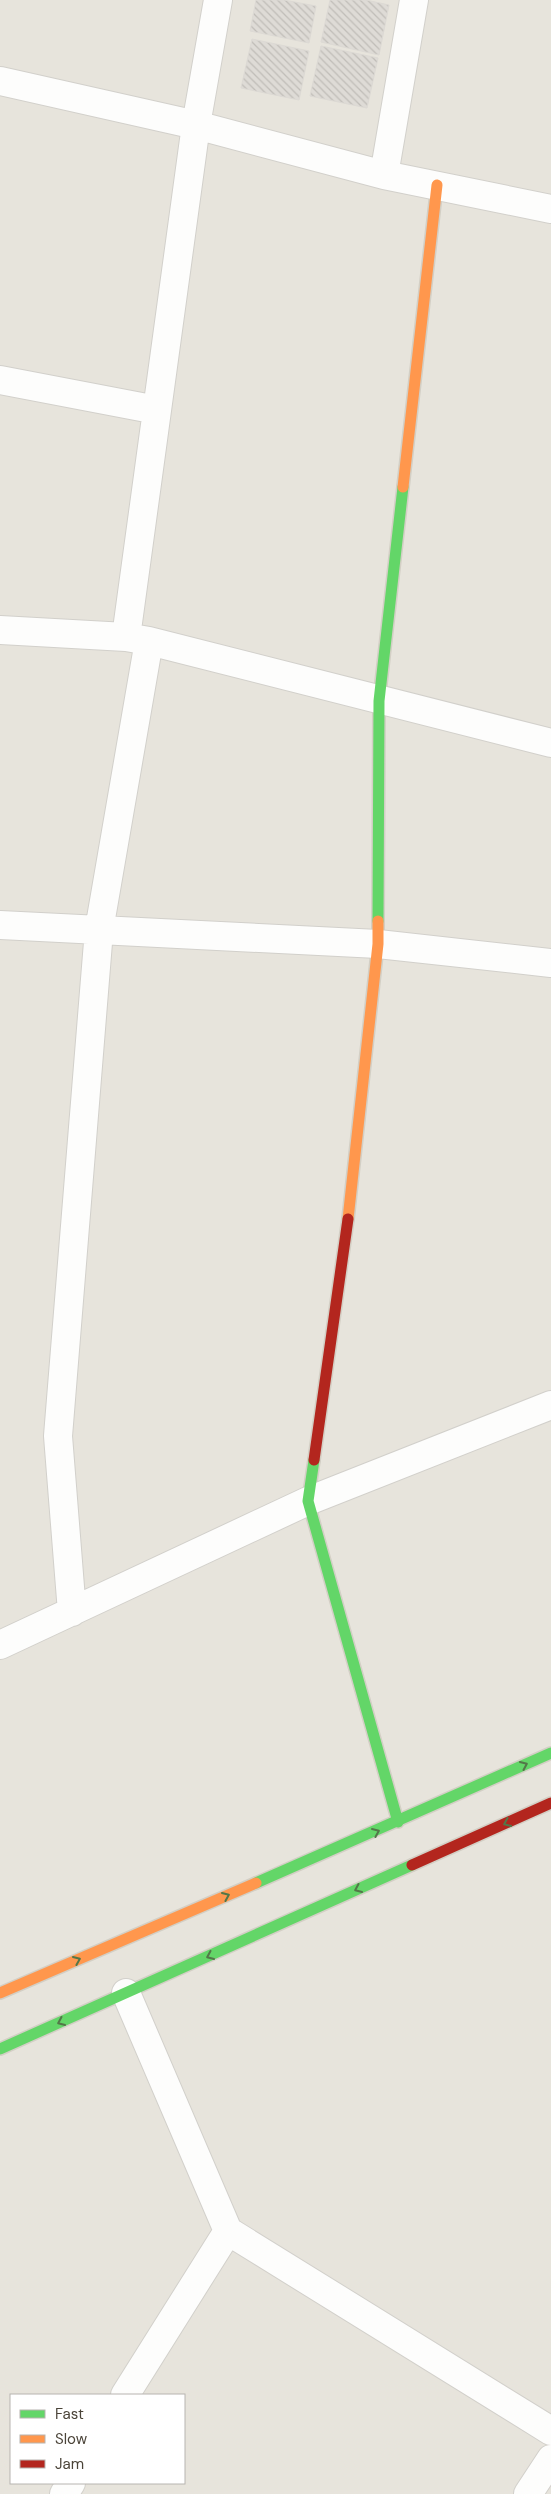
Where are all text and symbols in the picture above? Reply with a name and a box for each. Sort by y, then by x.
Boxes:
one-way arrow [519,1761,528,1772]
one-way arrow [503,1817,512,1827]
one-way arrow [371,1827,380,1838]
one-way arrow [354,1883,363,1894]
one-way arrow [221,1891,230,1902]
one-way arrow [206,1949,215,1960]
one-way arrow [72,1956,81,1967]
one-way arrow [57,2015,66,2026]
legend [10,2394,185,2484]
text: Fast [55,2404,84,2424]
text: Slow [55,2429,88,2449]
text: Jam [55,2454,84,2474]

